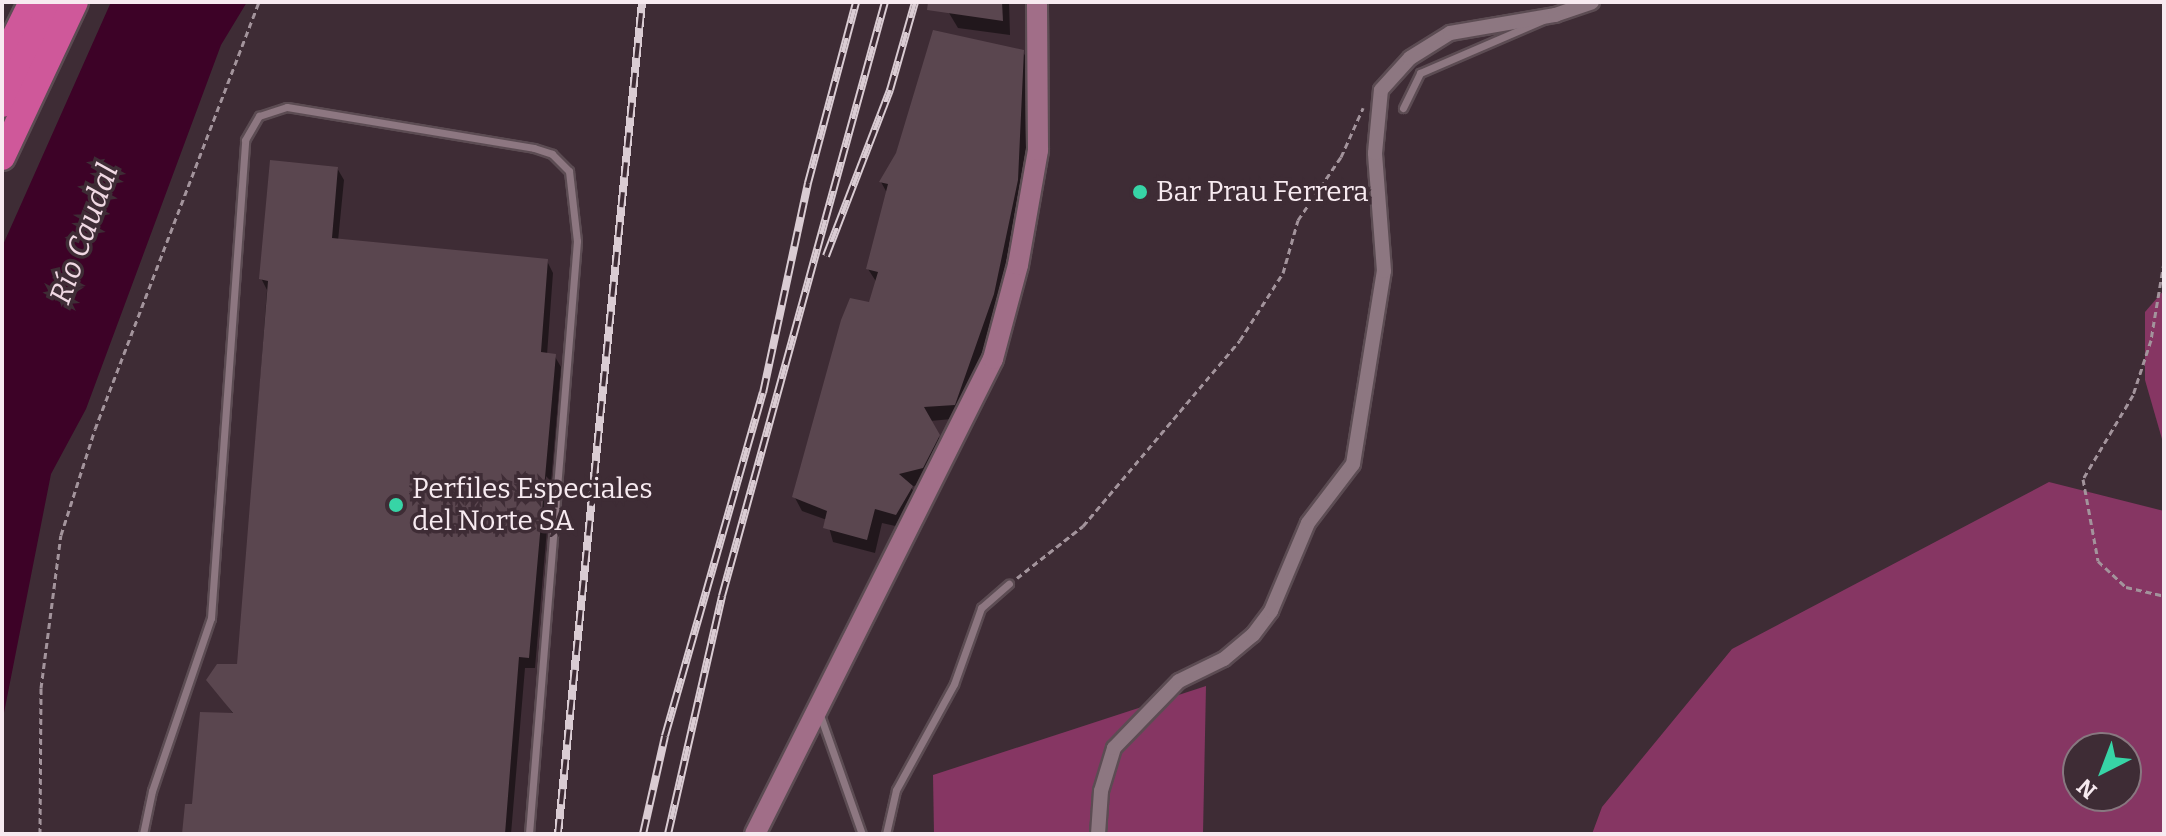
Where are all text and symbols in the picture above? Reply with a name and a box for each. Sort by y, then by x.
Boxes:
water label: Río Caudal [42,159,126,309]
place label: Bar Prau Ferrera [1156,175,1368,209]
marker: Bar Prau Ferrera [1131,183,1149,201]
place label: Perfiles Especiales del Norte SA [412,472,653,538]
marker: Perfiles Especiales del Norte SA [387,496,405,514]
north arrow [2062,732,2142,812]
text: N [2072,773,2102,804]

